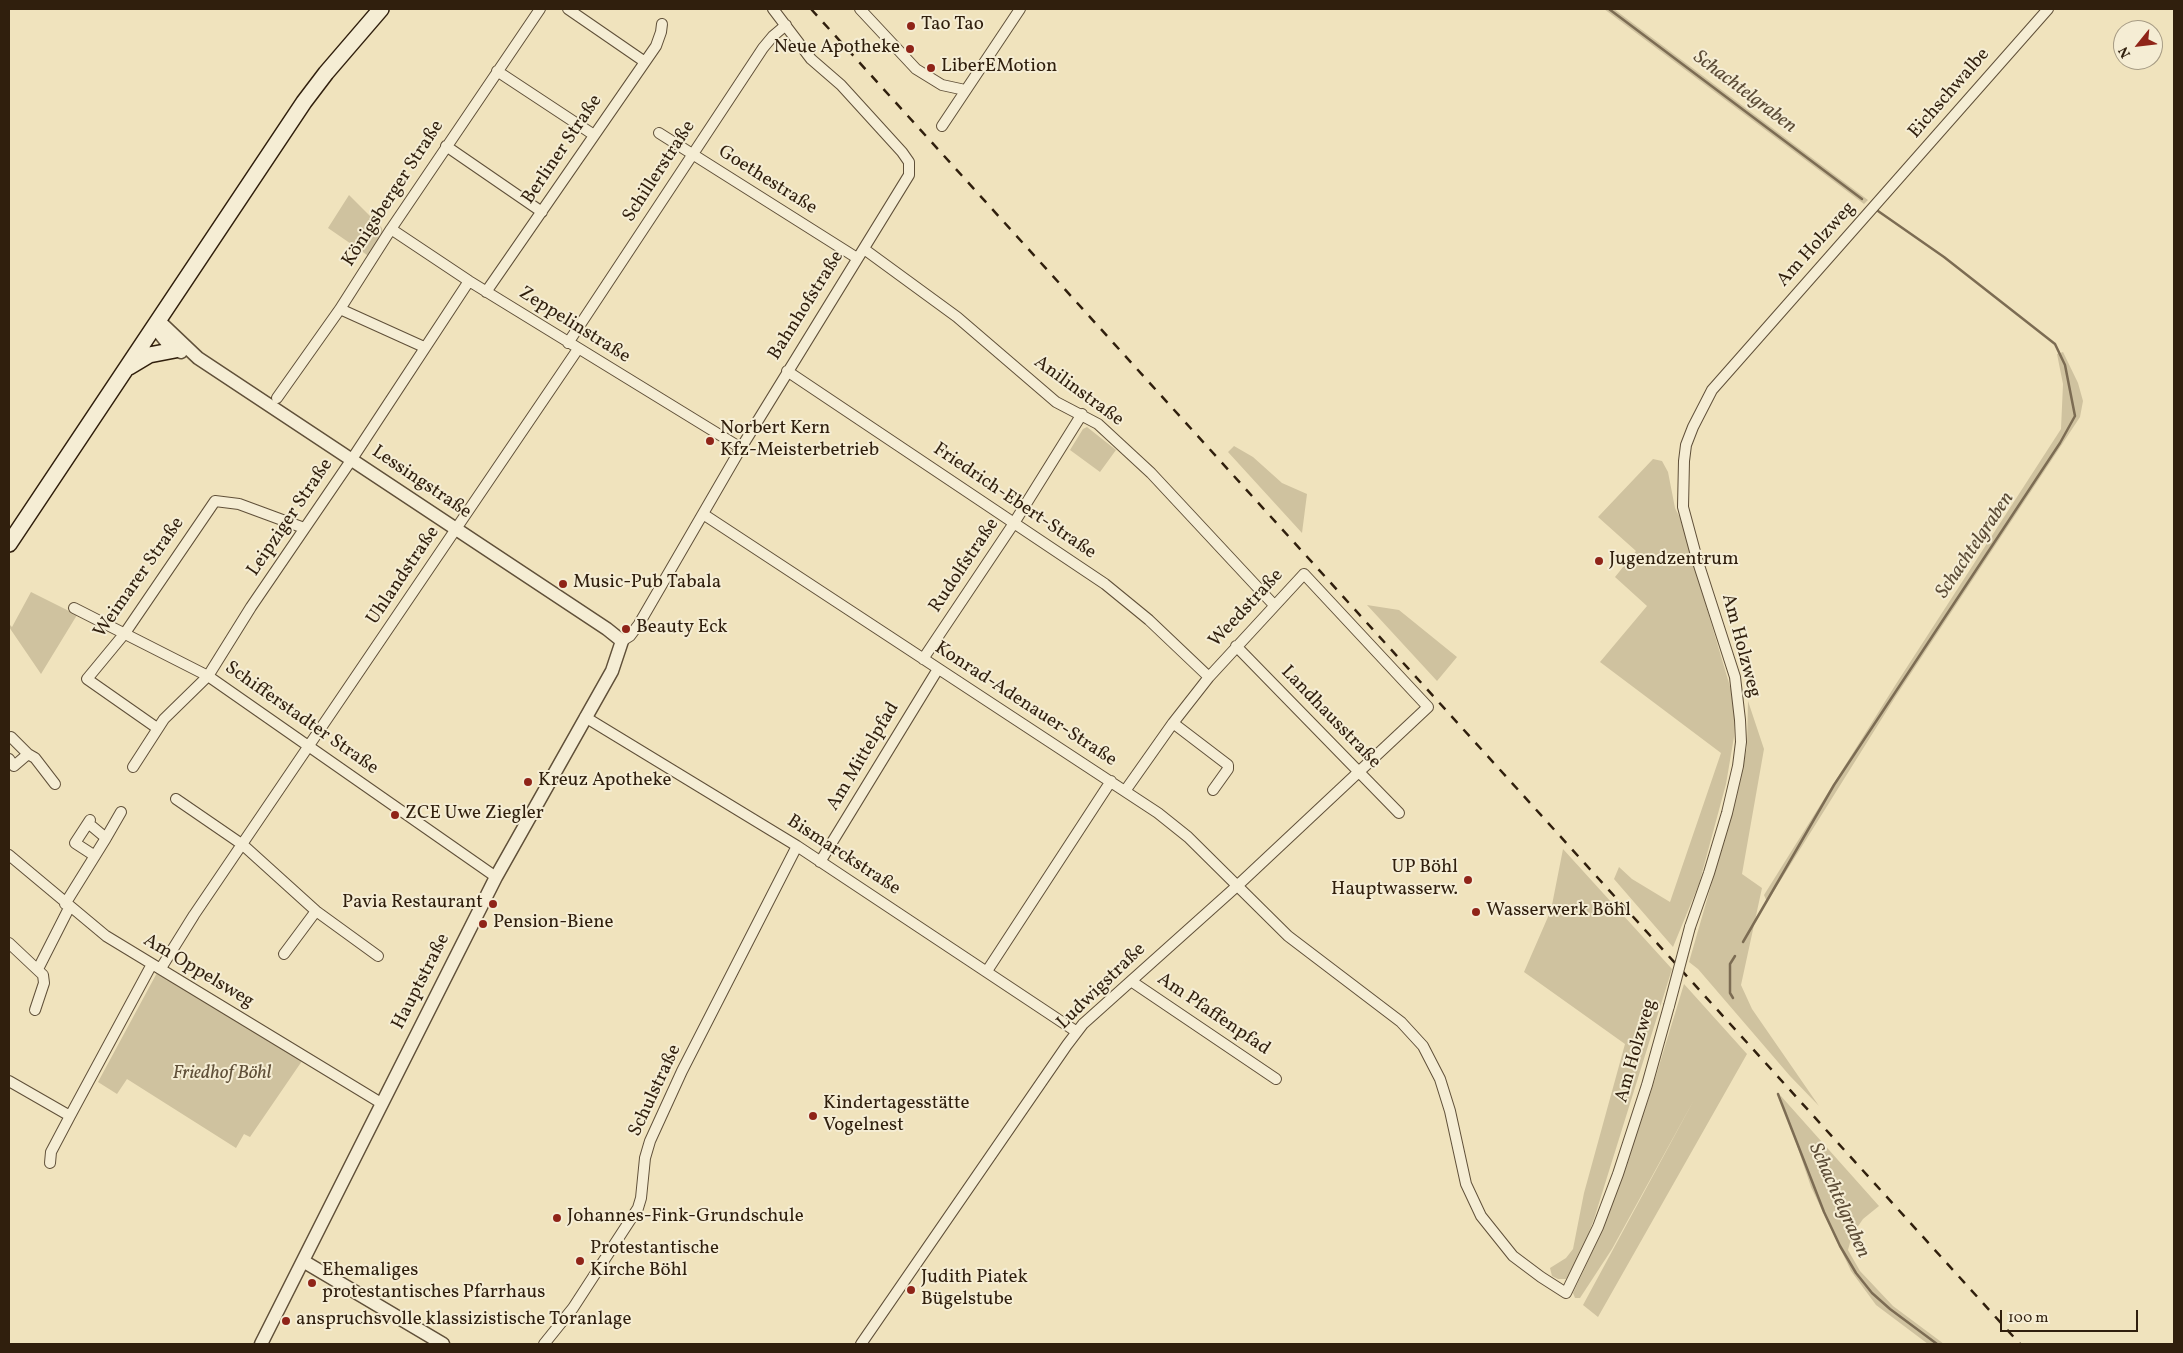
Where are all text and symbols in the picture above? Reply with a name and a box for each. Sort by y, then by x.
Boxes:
place label: Tao Tao [921,15,984,37]
marker: Tao Tao [905,20,917,32]
north arrow [2113,20,2163,70]
place label: Neue Apotheke [774,38,900,60]
marker: Neue Apotheke [904,43,916,55]
text: N [2115,43,2136,61]
street label: Eichschwalbe [1905,44,1995,144]
water label: Schachtelgraben [1688,46,1800,140]
place label: LiberEMotion [941,57,1057,79]
marker: LiberEMotion [925,62,937,74]
street label: Berliner Straße [518,91,608,209]
street label: Königsberger Straße [338,117,450,271]
street label: Schillerstraße [619,117,701,227]
street label: Goethestraße [713,141,821,221]
street label: Am Holzweg [1773,198,1861,292]
street label: Bahnhofstraße [764,247,850,365]
street label: Zeppelinstraße [514,283,634,369]
street label: Anilinstraße [1029,352,1127,432]
place label: Norbert Kern Kfz-Meisterbetrieb [720,419,879,463]
marker: Norbert Kern Kfz-Meisterbetrieb [704,435,716,447]
street label: Friedrich-Ebert-Straße [928,439,1100,565]
street label: Lessingstraße [367,441,475,525]
street label: Leipziger Straße [243,455,339,581]
water label: Schachtelgraben [1932,488,2020,604]
street label: Weimarer Straße [90,513,190,643]
street label: Rudolfstraße [925,514,1005,618]
street label: Uhlandstraße [363,522,445,630]
place label: Jugendzentrum [1609,550,1739,572]
marker: Jugendzentrum [1593,555,1605,567]
street label: Weedstraße [1205,565,1289,653]
place label: Music-Pub Tabala [573,573,721,595]
marker: Music-Pub Tabala [557,578,569,590]
street label: Am Holzweg [1715,592,1765,700]
place label: Beauty Eck [636,618,728,640]
marker: Beauty Eck [620,623,632,635]
street label: Konrad-Adenauer-Straße [930,638,1120,772]
street label: Schifferstadter Straße [220,657,382,781]
street label: Landhausstraße [1275,662,1385,774]
street label: Am Mittelpfad [823,699,905,815]
place label: Kreuz Apotheke [538,771,672,793]
marker: Kreuz Apotheke [522,776,534,788]
place label: ZCE Uwe Ziegler [405,804,544,826]
marker: ZCE Uwe Ziegler [389,809,401,821]
street label: Bismarckstraße [782,811,904,901]
place label: UP Böhl Hauptwasserw. [1331,858,1458,902]
marker: UP Böhl Hauptwasserw. [1462,874,1474,886]
place label: Pavia Restaurant [342,893,483,915]
marker: Pavia Restaurant [487,898,499,910]
place label: Wasserwerk Böhl [1486,901,1631,923]
marker: Wasserwerk Böhl [1470,906,1482,918]
place label: Pension-Biene [493,913,614,935]
marker: Pension-Biene [477,918,489,930]
street label: Am Oppelsweg [138,930,258,1014]
street label: Hauptstraße [388,930,456,1034]
street label: Ludwigstraße [1053,939,1151,1035]
street label: Am Pfaffenpfad [1152,969,1274,1061]
street label: Am Holzweg [1611,997,1663,1105]
street label: Schulstraße [625,1041,687,1141]
park label: Friedhof Böhl [172,1064,272,1086]
place label: Kindertagesstätte Vogelnest [823,1094,970,1138]
marker: Kindertagesstätte Vogelnest [807,1110,819,1122]
water label: Schachtelgraben [1802,1140,1874,1262]
place label: Johannes-Fink-Grundschule [567,1207,804,1229]
marker: Johannes-Fink-Grundschule [551,1212,563,1224]
place label: Protestantische Kirche Böhl [590,1239,719,1283]
marker: Protestantische Kirche Böhl [574,1255,586,1267]
place label: Ehemaliges protestantisches Pfarrhaus [322,1261,545,1305]
place label: Judith Piatek Bügelstube [921,1268,1028,1312]
marker: Ehemaliges protestantisches Pfarrhaus [306,1277,318,1289]
marker: Judith Piatek Bügelstube [905,1284,917,1296]
scale bar [2003,1300,2140,1332]
text: 100 m [2008,1308,2048,1329]
place label: anspruchsvolle klassizistische Toranlage [296,1310,632,1332]
marker: anspruchsvolle klassizistische Toranlage [280,1315,292,1327]

